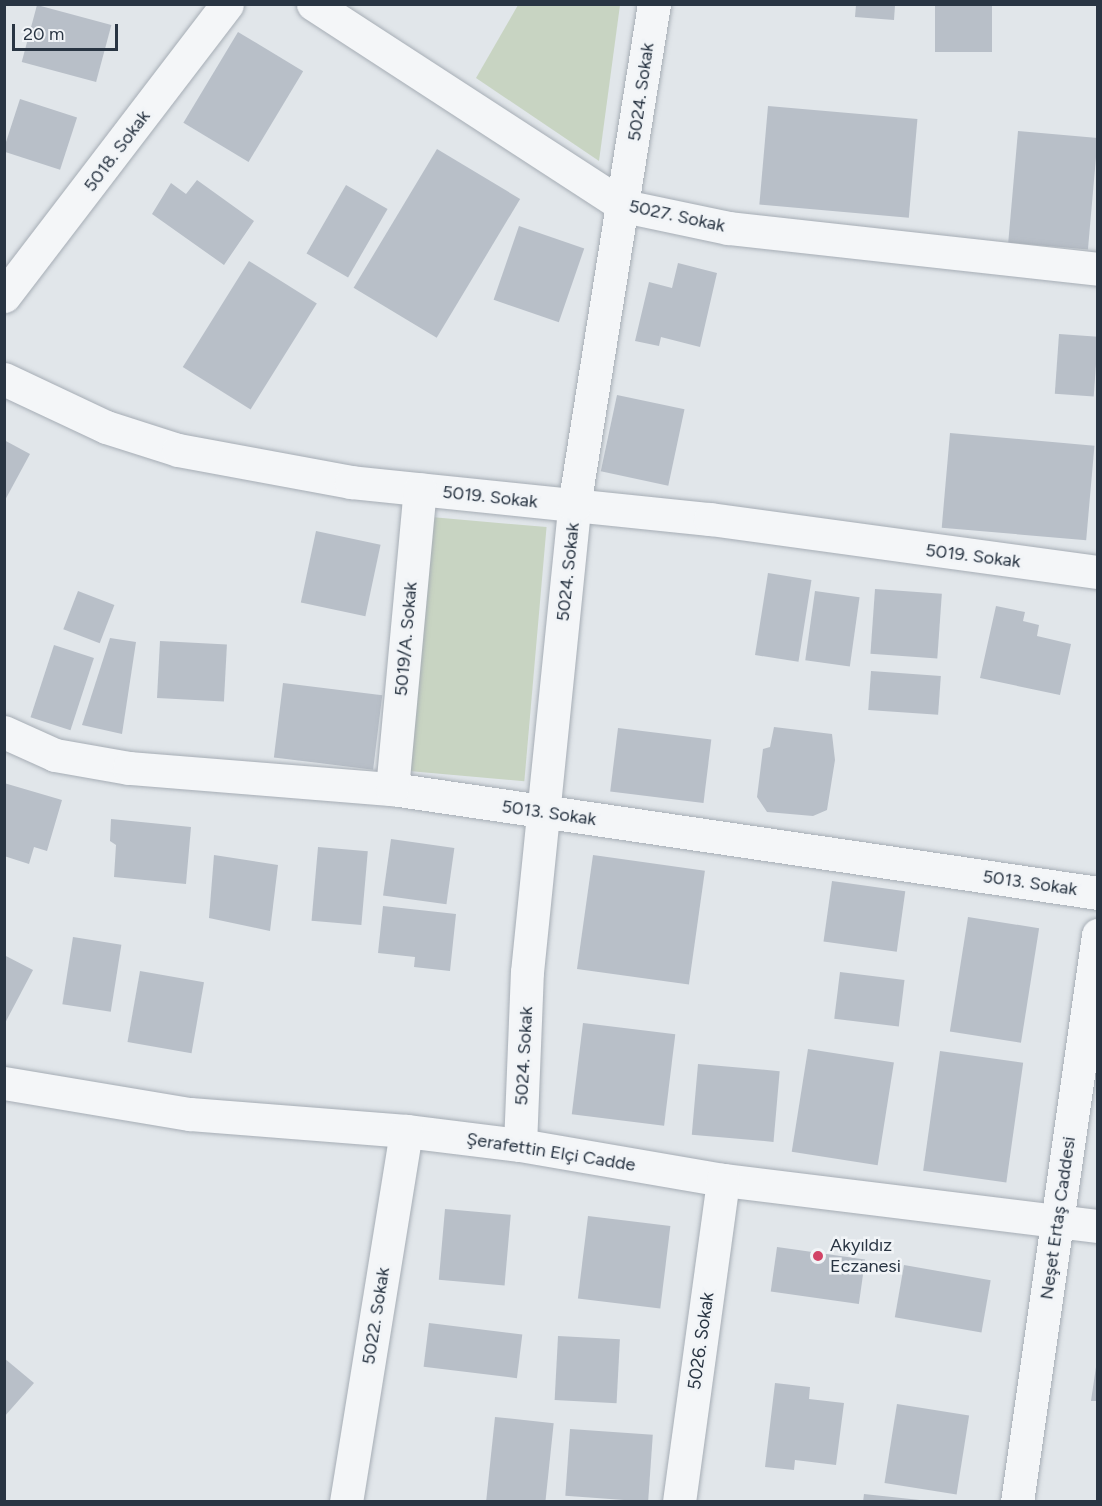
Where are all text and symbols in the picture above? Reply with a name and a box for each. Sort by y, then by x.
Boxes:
scale bar [15,12,122,50]
text: 20 m [23,23,64,45]
street label: 5024. Sokak [623,41,659,143]
street label: 5018. Sokak [79,106,155,196]
street label: 5027. Sokak [627,195,727,237]
street label: 5019. Sokak [441,481,539,513]
street label: 5024. Sokak [552,522,584,622]
street label: 5019. Sokak [924,539,1022,573]
street label: 5019/A. Sokak [390,581,422,697]
street label: 5013. Sokak [500,796,598,830]
street label: 5013. Sokak [981,866,1079,900]
street label: 5024. Sokak [511,1006,537,1106]
street label: Şerafettin Elçi Cadde [465,1128,637,1176]
street label: Neşet Ertaş Caddesi [1036,1135,1080,1301]
place label: Akyıldız Eczanesi [830,1235,901,1278]
marker: Akyıldız Eczanesi [811,1249,825,1263]
street label: 5022. Sokak [358,1266,394,1366]
street label: 5026. Sokak [683,1291,719,1391]

